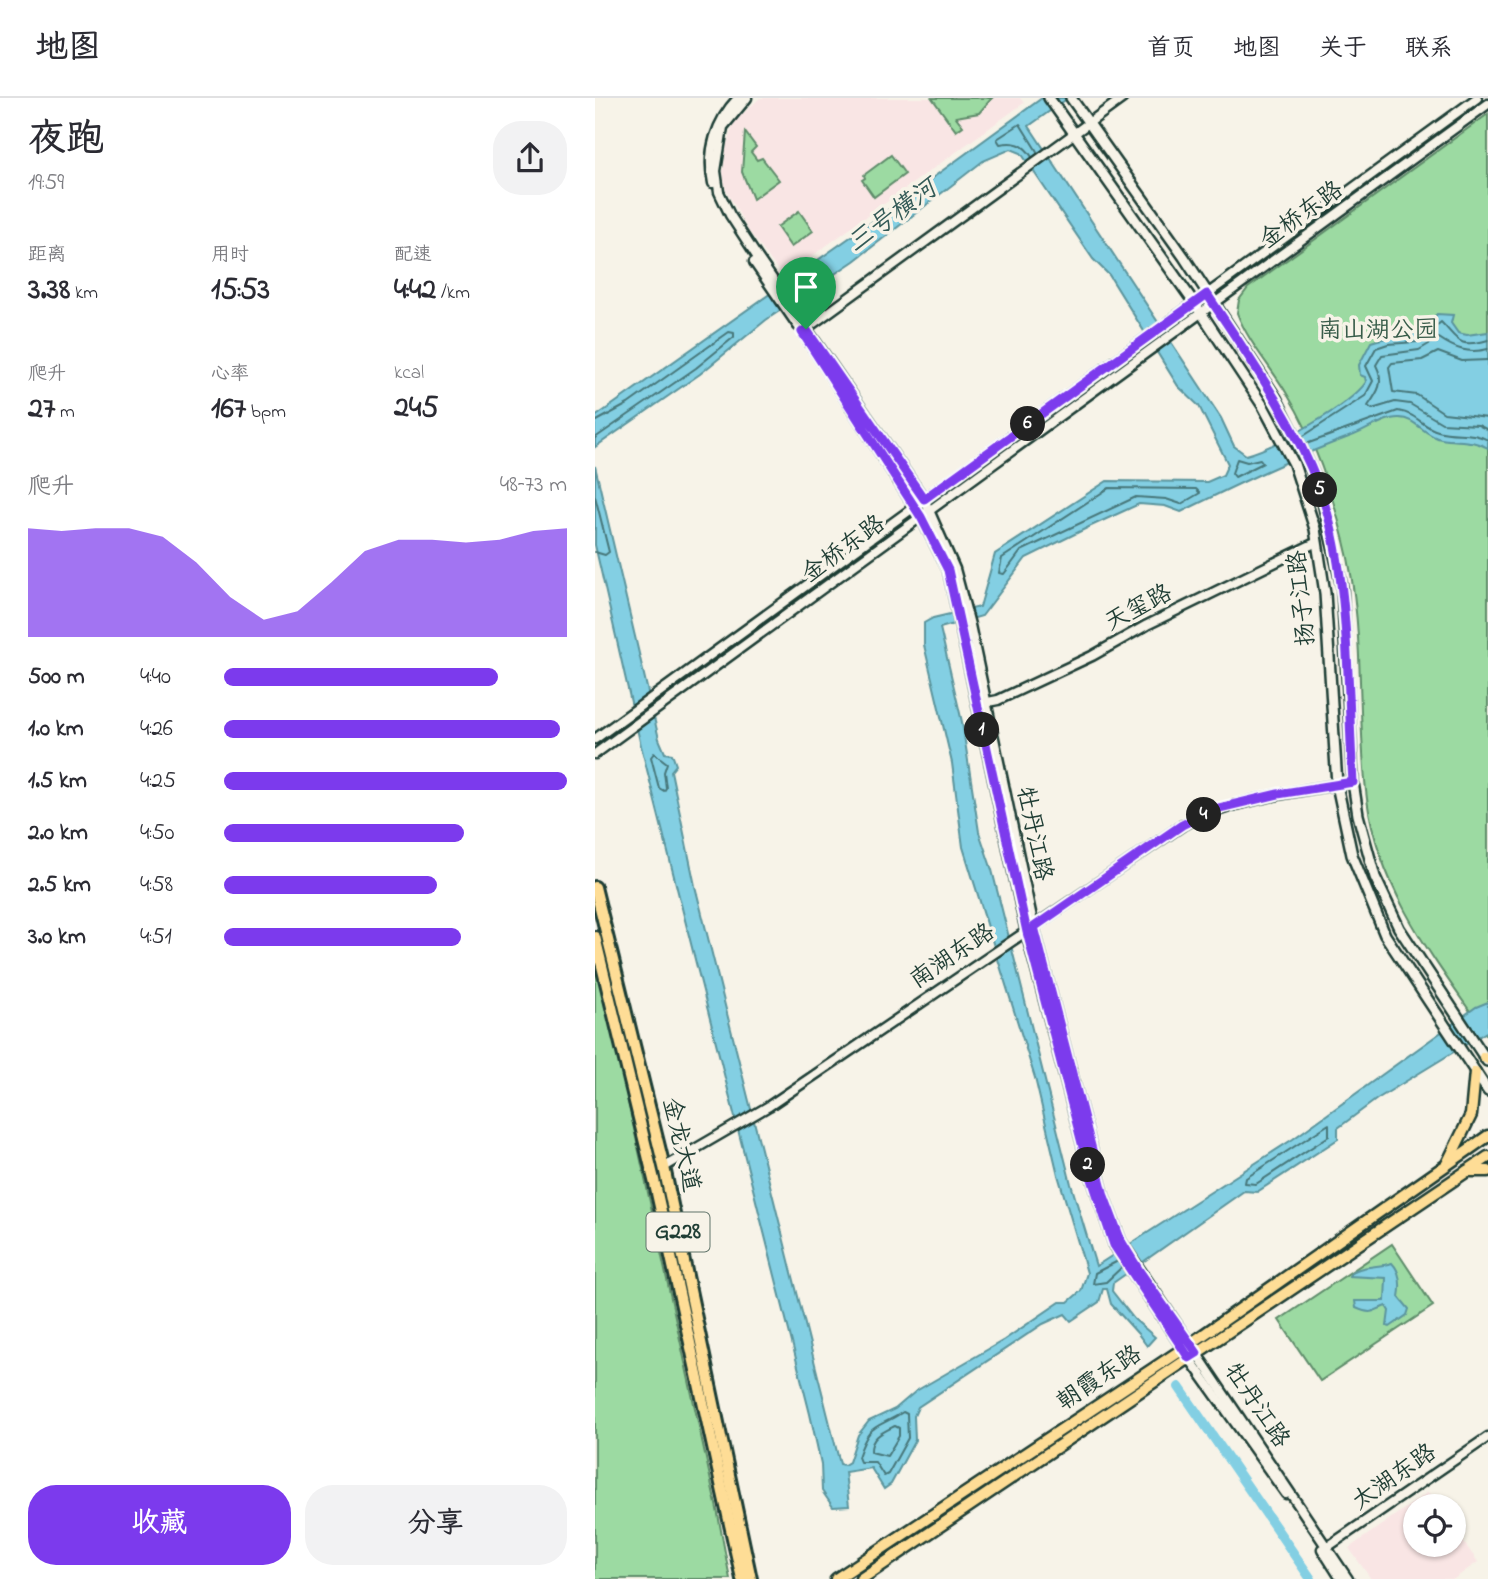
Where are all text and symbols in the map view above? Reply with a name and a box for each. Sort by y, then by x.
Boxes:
text: 地图 [35,25,101,73]
text: 首页 [1147,32,1195,67]
text: 地图 [1233,32,1281,67]
text: 关于 [1319,32,1367,67]
text: 联系 [1405,32,1453,67]
text: 夜跑 [28,113,104,169]
button: share [493,121,567,195]
text: 19:59 [28,167,64,200]
water label: 三号横河 [840,169,949,263]
street label: 金桥东路 [1253,174,1351,258]
text: 距离 [28,242,66,269]
text: 用时 [211,242,249,269]
text: 配速 [394,242,432,269]
pin [776,257,836,329]
icon: arrive [787,268,825,306]
text: 3.38 [28,269,70,313]
text: 15:53 [211,269,270,313]
text: 4:42 [394,269,436,313]
text: km [70,280,98,307]
text: /km [436,280,470,307]
park label: 南山湖公园 [1318,314,1438,349]
text: kcal [394,360,424,387]
text: 爬升 [28,361,66,388]
text: 心率 [211,361,249,388]
text: 245 [394,387,438,431]
text: 27 [28,388,55,432]
text: 167 [211,388,246,432]
text: m [55,399,75,426]
text: bpm [246,399,286,426]
pin: 6 [1011,406,1045,442]
text: 6 [1023,410,1032,437]
text: 48–73 m [500,469,567,502]
text: 爬升 [28,471,74,504]
pin: 5 [1303,472,1337,508]
text: 5 [1314,476,1325,503]
street label: 金桥东路 [795,508,893,592]
street label: 扬子江路 [1281,548,1325,648]
street label: 天玺路 [1099,577,1179,641]
text: 500 m [28,661,85,694]
text: 4:40 [140,661,171,694]
pin: 1 [965,712,999,748]
text: 1.0 km [28,713,84,746]
text: 4:26 [140,713,173,746]
text: 1 [978,716,985,743]
text: 1.5 km [28,765,87,798]
text: 4:25 [140,765,176,798]
street label: 牡丹江路 [1006,783,1060,885]
pin: 4 [1187,798,1221,832]
text: 4 [1200,801,1207,828]
text: 2.0 km [28,817,88,850]
text: 4:50 [140,817,175,850]
text: 2.5 km [28,869,91,902]
text: 4:58 [140,869,173,902]
street label: 南湖东路 [903,916,1003,998]
text: 3.0 km [28,921,86,954]
text: 4:51 [140,921,172,954]
street label: 金龙大道 [652,1094,708,1196]
pin: 2 [1071,1148,1105,1182]
text: 2 [1083,1151,1092,1178]
road number: G228 [647,1212,709,1252]
street label: 朝霞东路 [1050,1338,1150,1420]
street label: 牡丹江路 [1215,1356,1297,1456]
street label: 太湖东路 [1346,1436,1444,1520]
button: 收藏 [28,1485,291,1565]
button: 分享 [305,1485,567,1565]
map controls [1403,1494,1466,1557]
button: locate [1403,1494,1466,1557]

